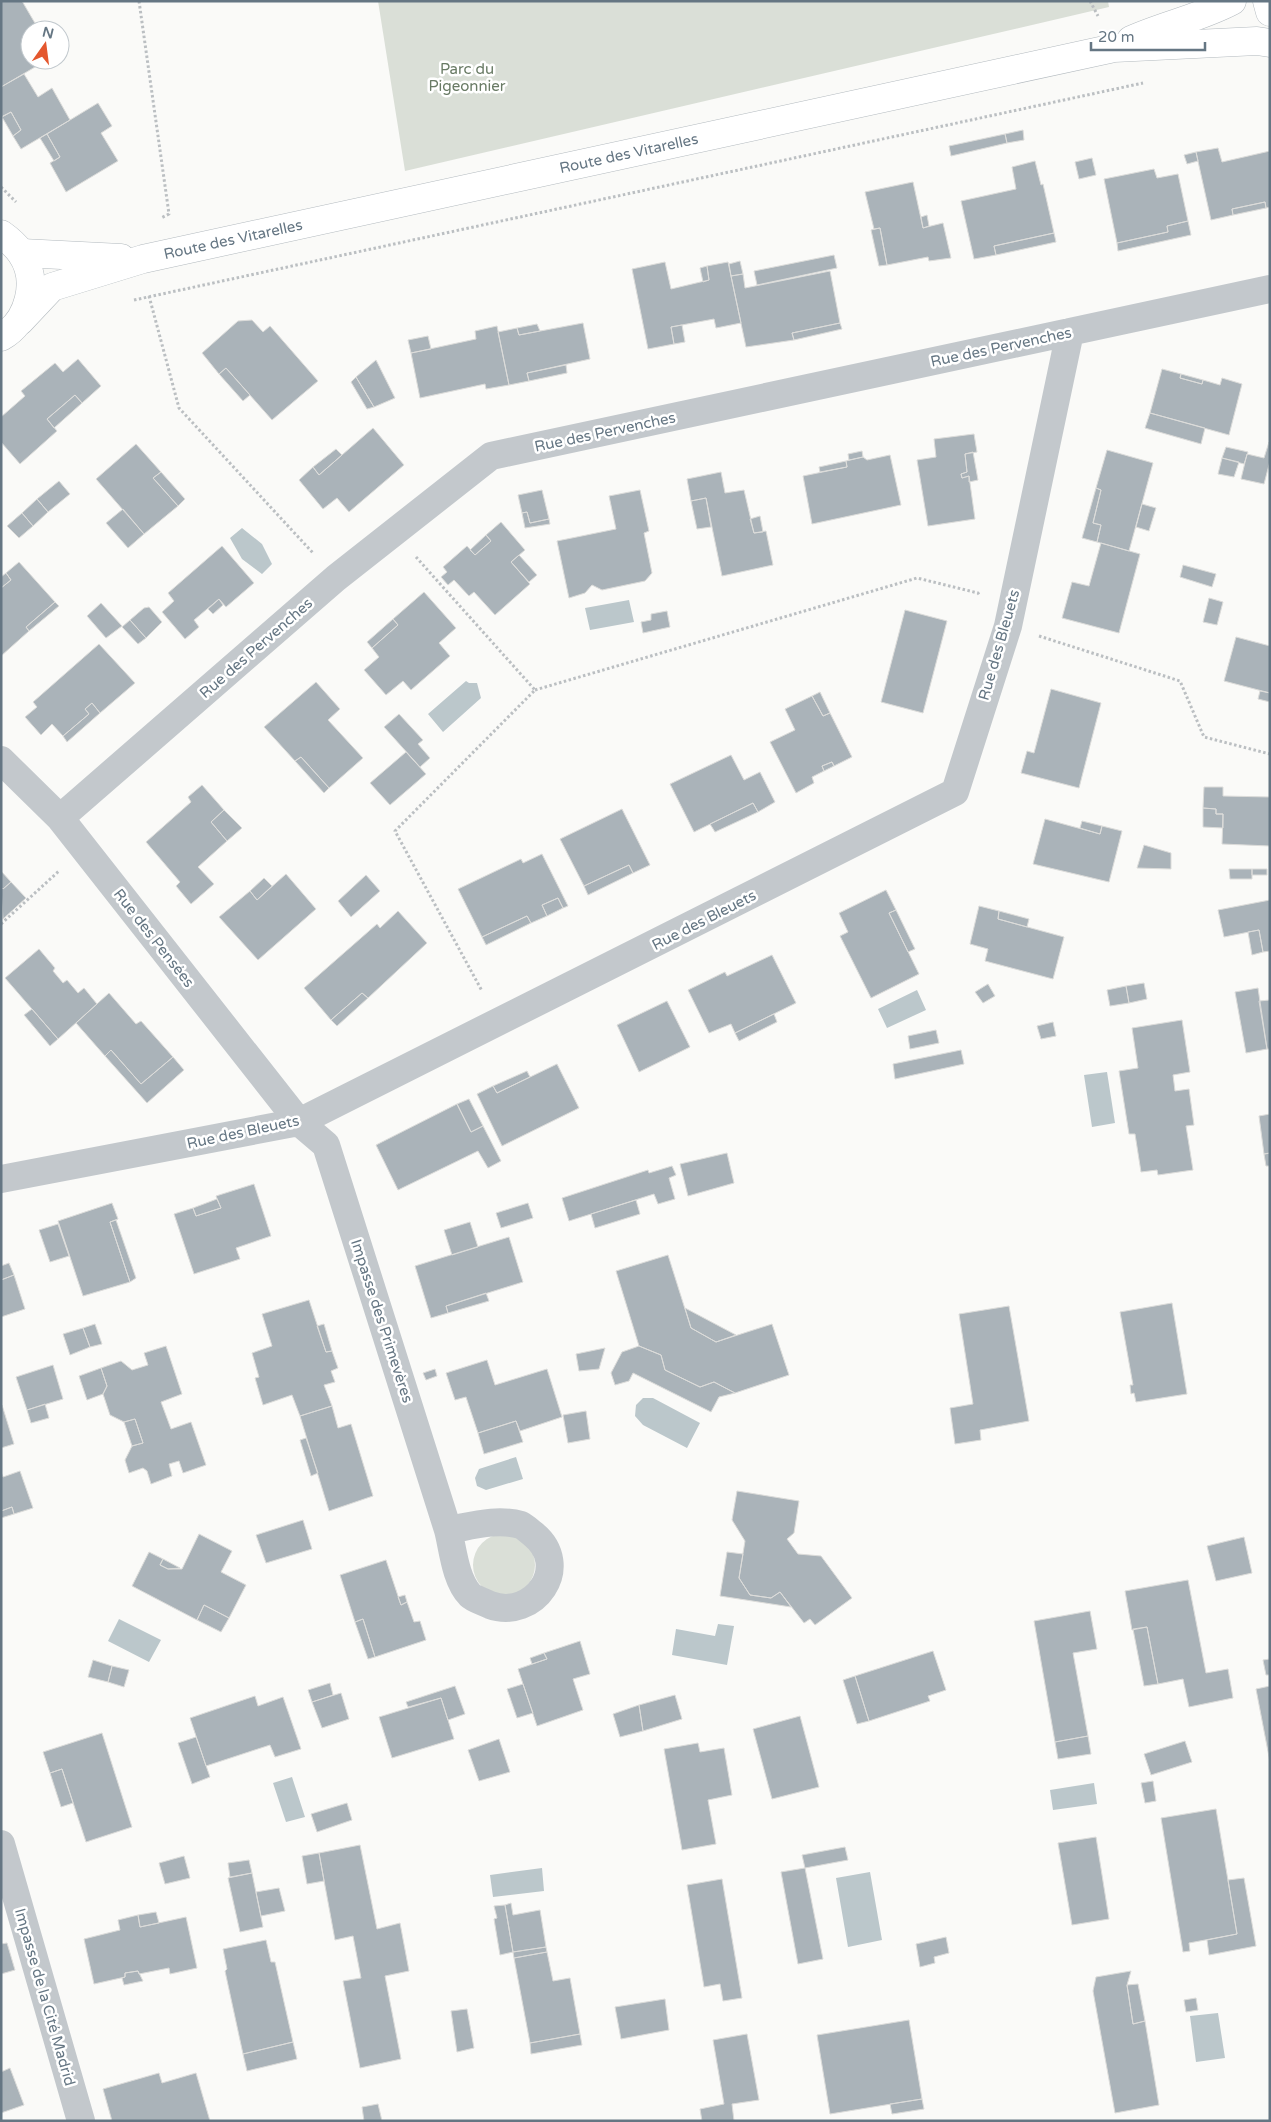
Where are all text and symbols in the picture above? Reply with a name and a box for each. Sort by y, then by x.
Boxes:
north arrow [20,20,70,70]
scale bar [1091,20,1205,52]
text: N [41,23,56,42]
text: 20 m [1098,28,1135,46]
park label: Parc du Pigeonnier [428,60,506,95]
street label: Route des Vitarelles [558,130,700,177]
street label: Route des Vitarelles [162,216,304,263]
street label: Rue des Pervenches [929,323,1073,371]
street label: Rue des Pervenches [533,408,677,456]
street label: Rue des Bleuets [975,588,1023,702]
street label: Rue des Pervenches [196,594,316,702]
street label: Rue des Pensées [110,885,198,991]
street label: Rue des Bleuets [649,886,759,954]
street label: Rue des Bleuets [185,1111,301,1153]
street label: Impasse des Primevères [347,1237,417,1405]
street label: Impasse de la Cité Madrid [11,1906,79,2088]

